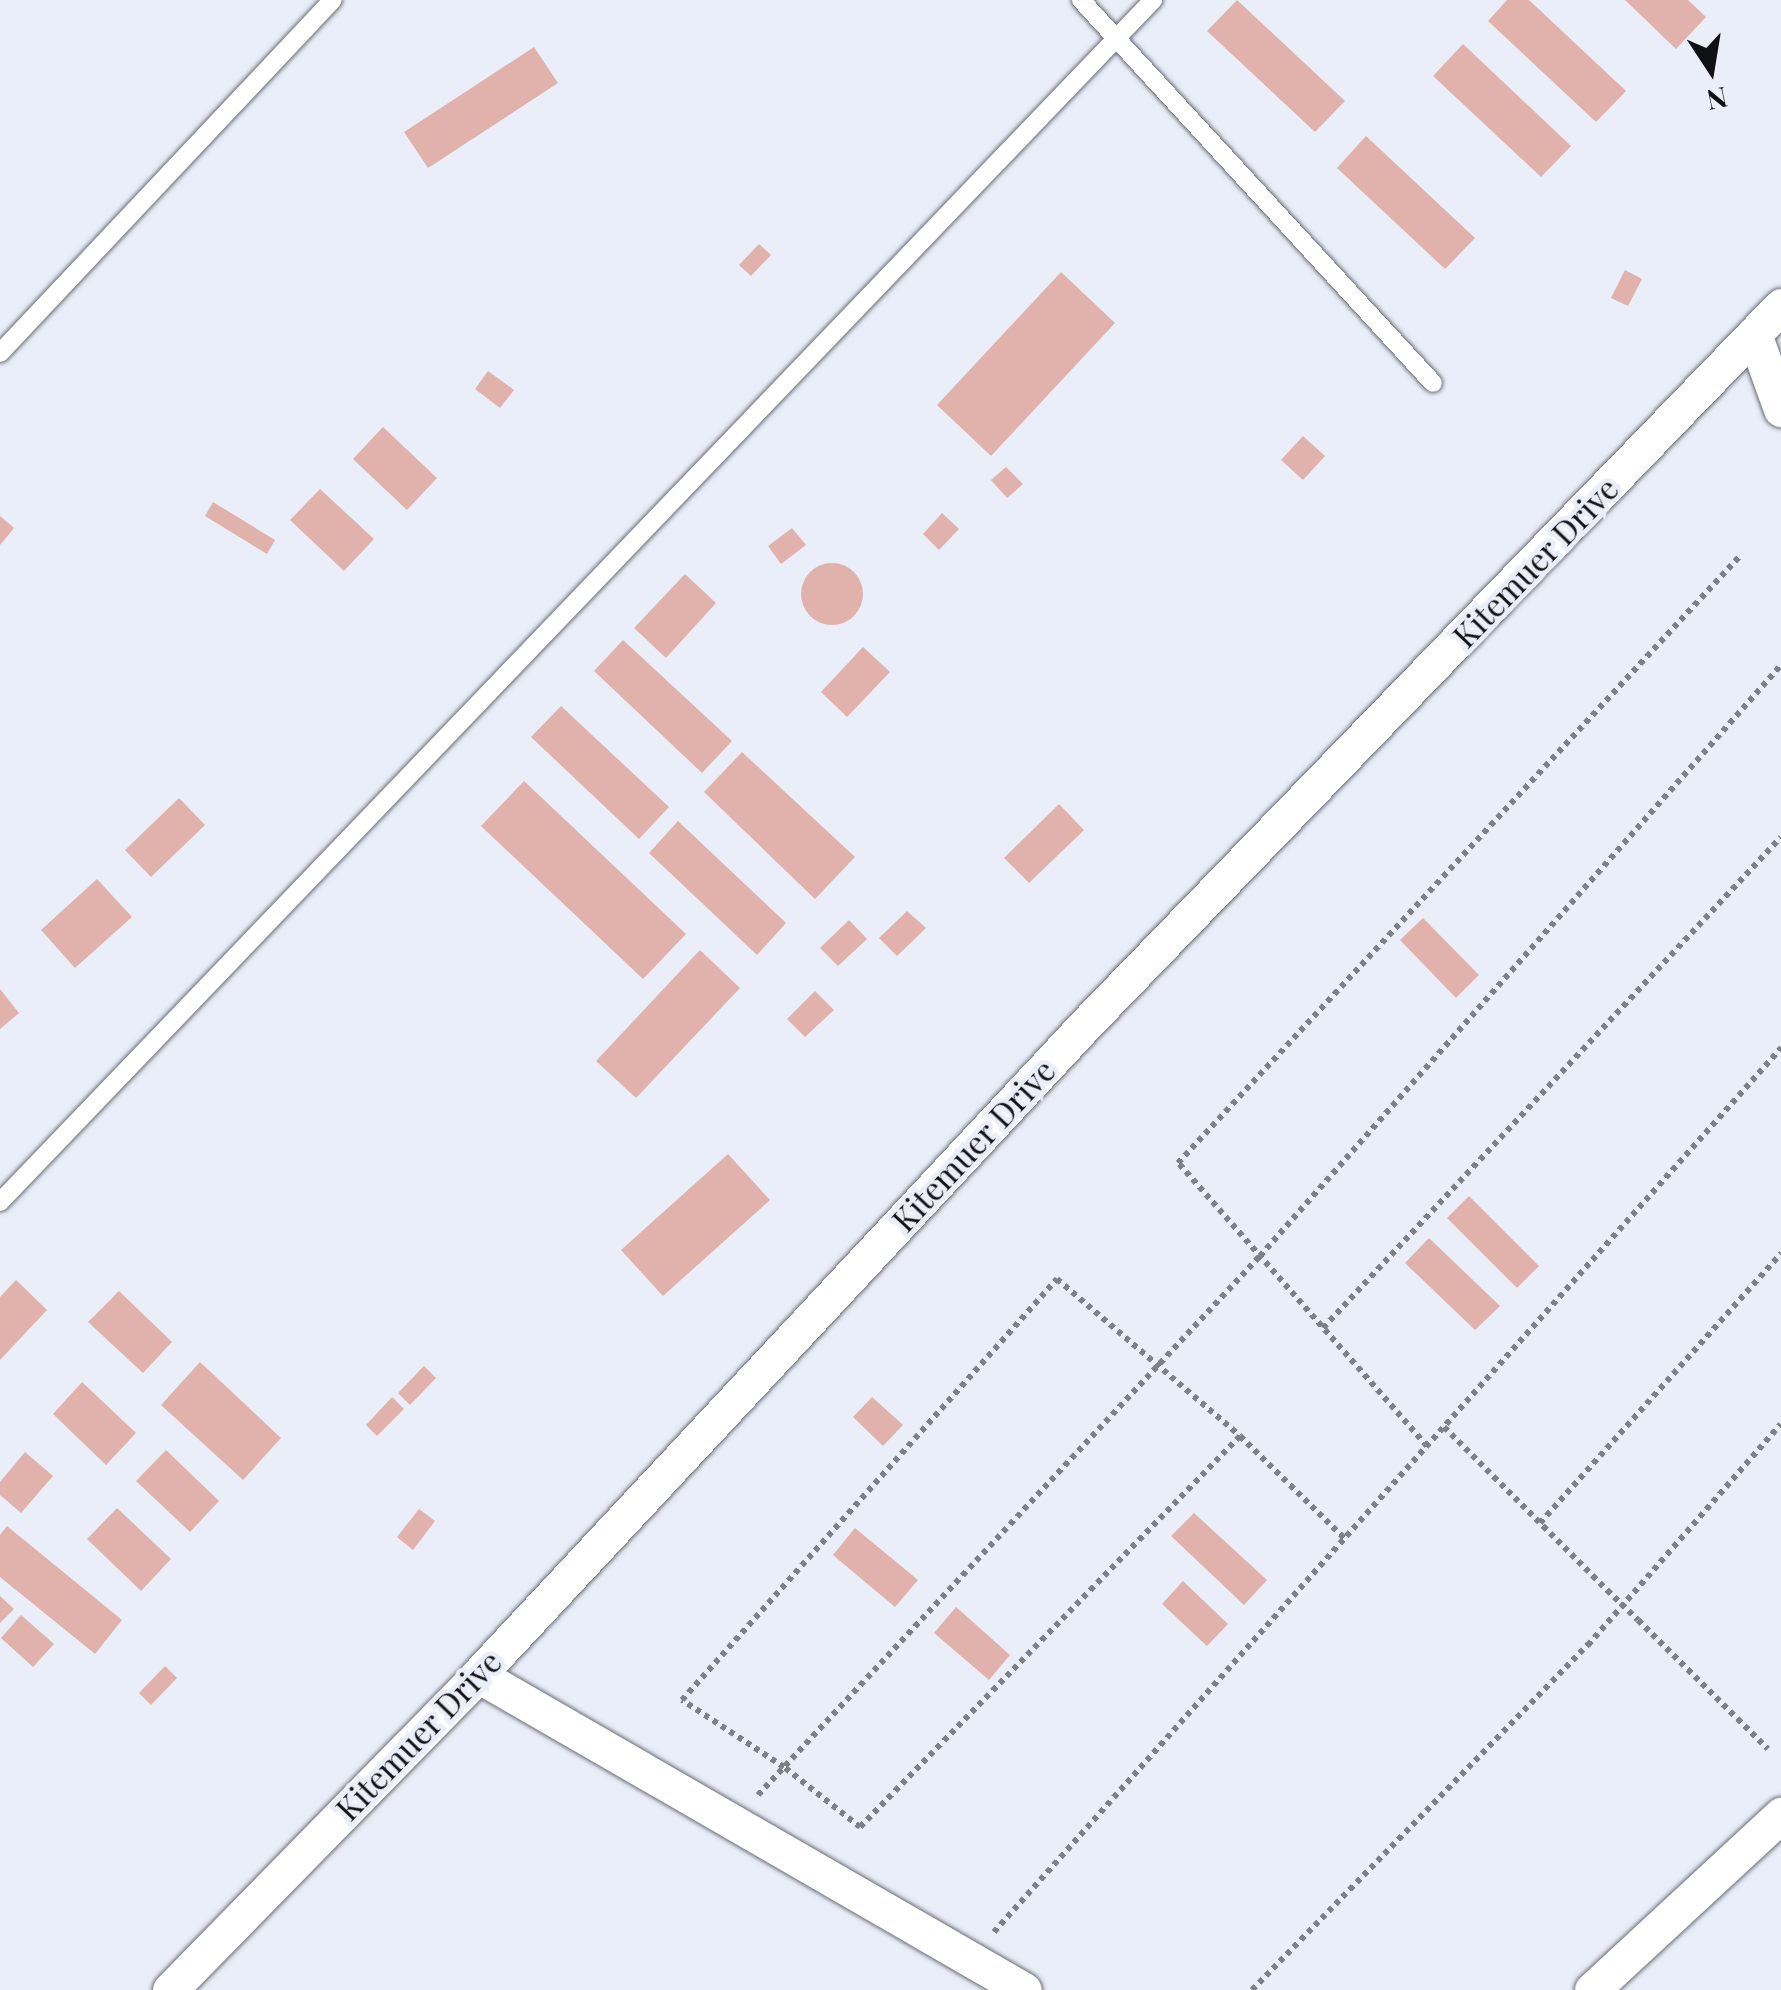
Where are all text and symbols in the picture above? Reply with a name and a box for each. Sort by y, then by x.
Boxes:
north arrow [1661,20,1761,120]
text: N [1704,80,1731,120]
street label: Kitemuer Drive [1444,469,1626,655]
street label: Kitemuer Drive [883,1051,1063,1239]
street label: Kitemuer Drive [327,1642,509,1828]

